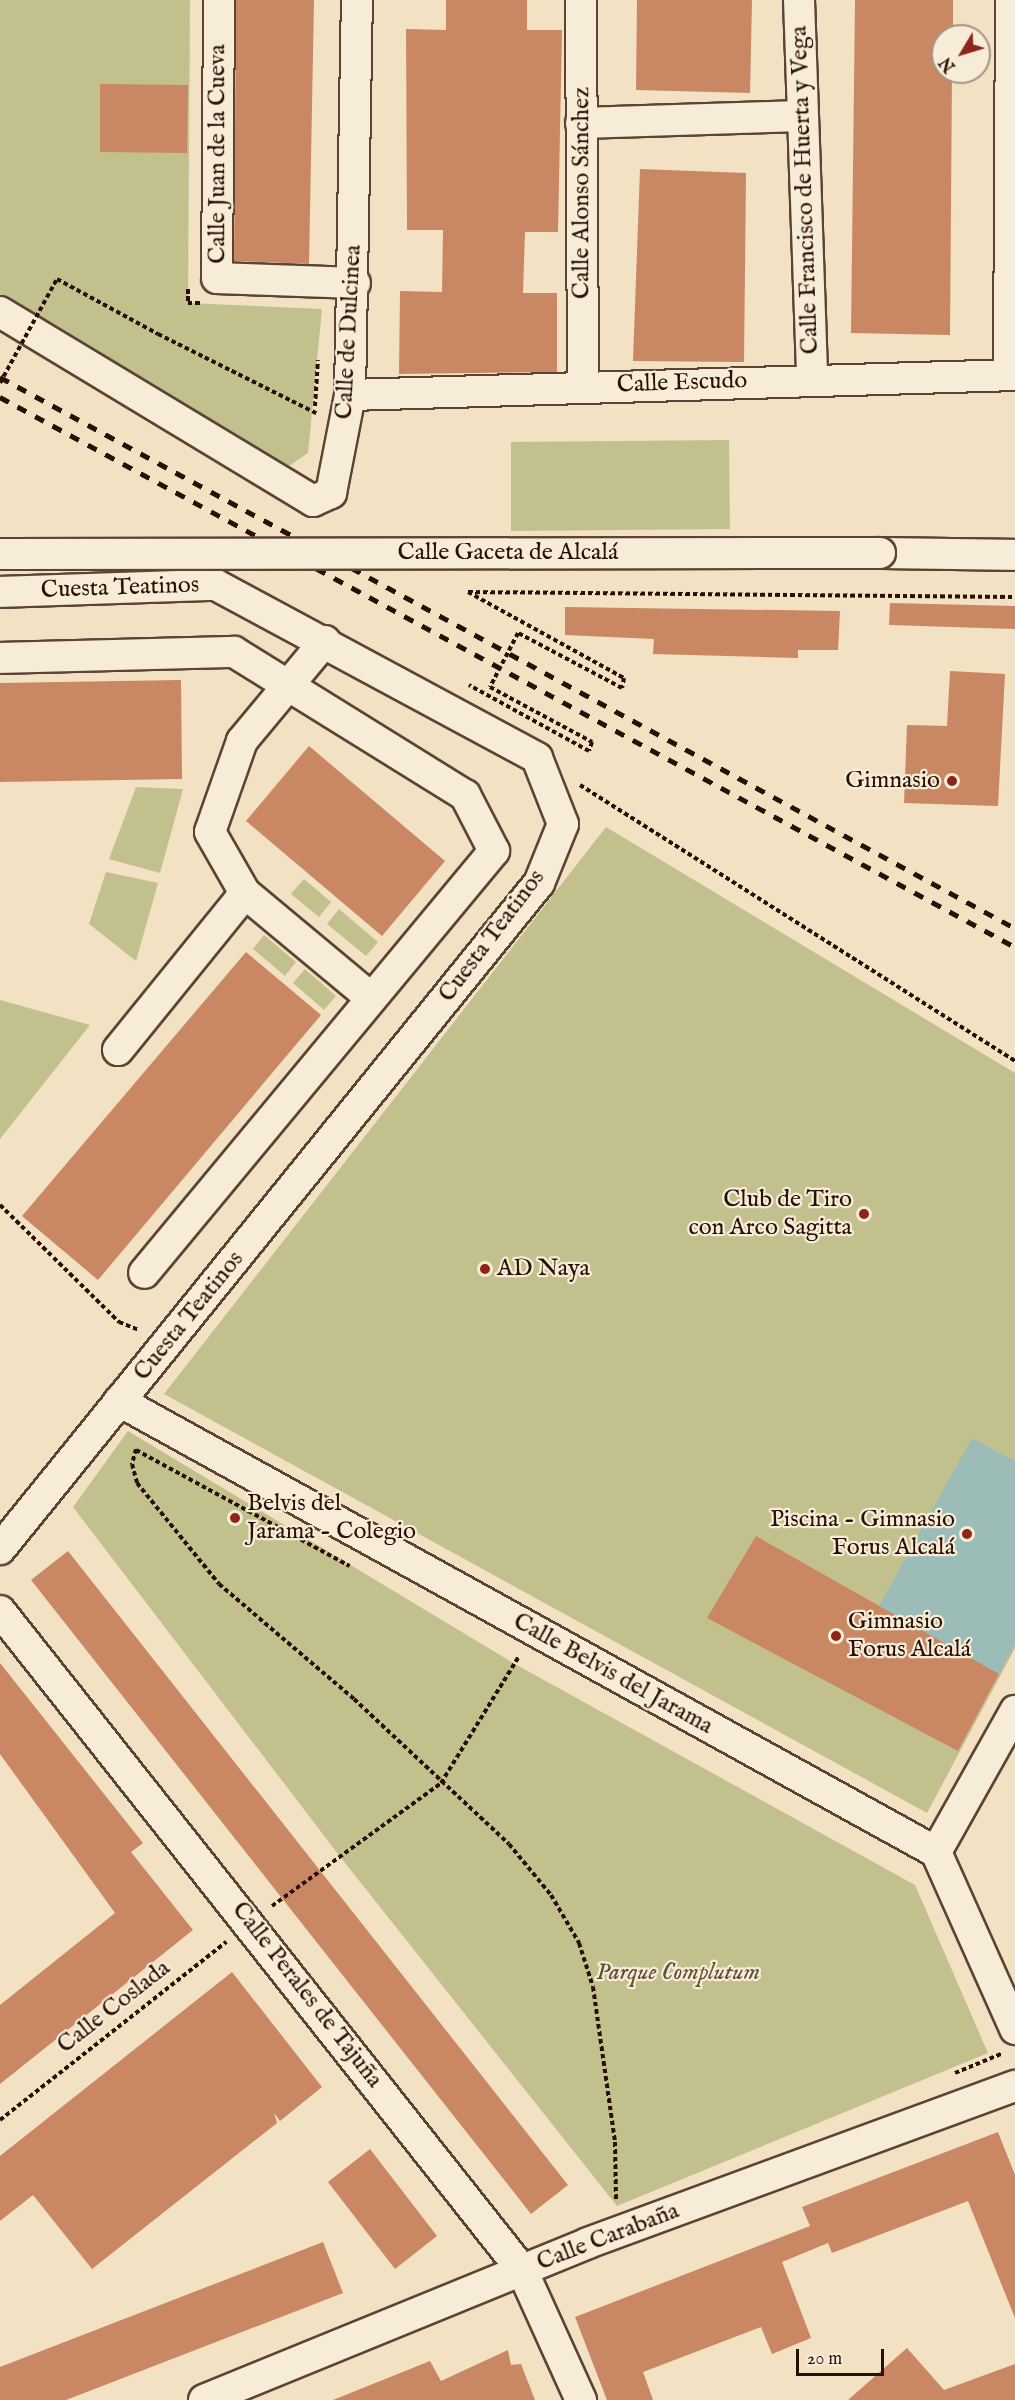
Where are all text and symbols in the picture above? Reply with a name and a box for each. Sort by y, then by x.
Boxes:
north arrow [931,24,991,84]
street label: Calle Francisco de Huerta y Vega [785,25,825,355]
street label: Calle Juan de la Cueva [204,44,232,264]
text: N [936,52,961,75]
street label: Calle Alonso Sánchez [568,87,596,299]
street label: Calle de Dulcinea [330,244,368,420]
street label: Calle Escudo [616,366,748,400]
street label: Calle Gaceta de Alcalá [398,539,618,567]
street label: Cuesta Teatinos [40,571,200,605]
place label: Gimnasio [845,767,940,795]
marker: Gimnasio [945,774,959,788]
street label: Cuesta Teatinos [433,864,551,1008]
place label: Club de Tiro con Arco Sagitta [688,1186,852,1242]
marker: Club de Tiro con Arco Sagitta [857,1207,871,1221]
street label: Cuesta Teatinos [128,1245,250,1387]
place label: AD Naya [497,1255,590,1283]
marker: AD Naya [478,1262,492,1276]
place label: Belvis del Jarama - Colegio [247,1490,416,1546]
place label: Piscina - Gimnasio Forus Alcalá [770,1506,955,1562]
marker: Belvis del Jarama - Colegio [228,1511,242,1525]
marker: Piscina - Gimnasio Forus Alcalá [960,1527,974,1541]
street label: Calle Belvis del Jarama [508,1607,718,1741]
place label: Gimnasio Forus Alcalá [848,1608,971,1664]
marker: Gimnasio Forus Alcalá [829,1629,843,1643]
street label: Calle Perales de Tajuña [225,1896,389,2094]
street label: Calle Coslada [52,1954,176,2060]
park label: Parque Complutum [596,1959,760,1987]
street label: Calle Carabaña [533,2197,683,2277]
scale bar [799,2337,888,2375]
text: 20 m [807,2348,842,2371]

